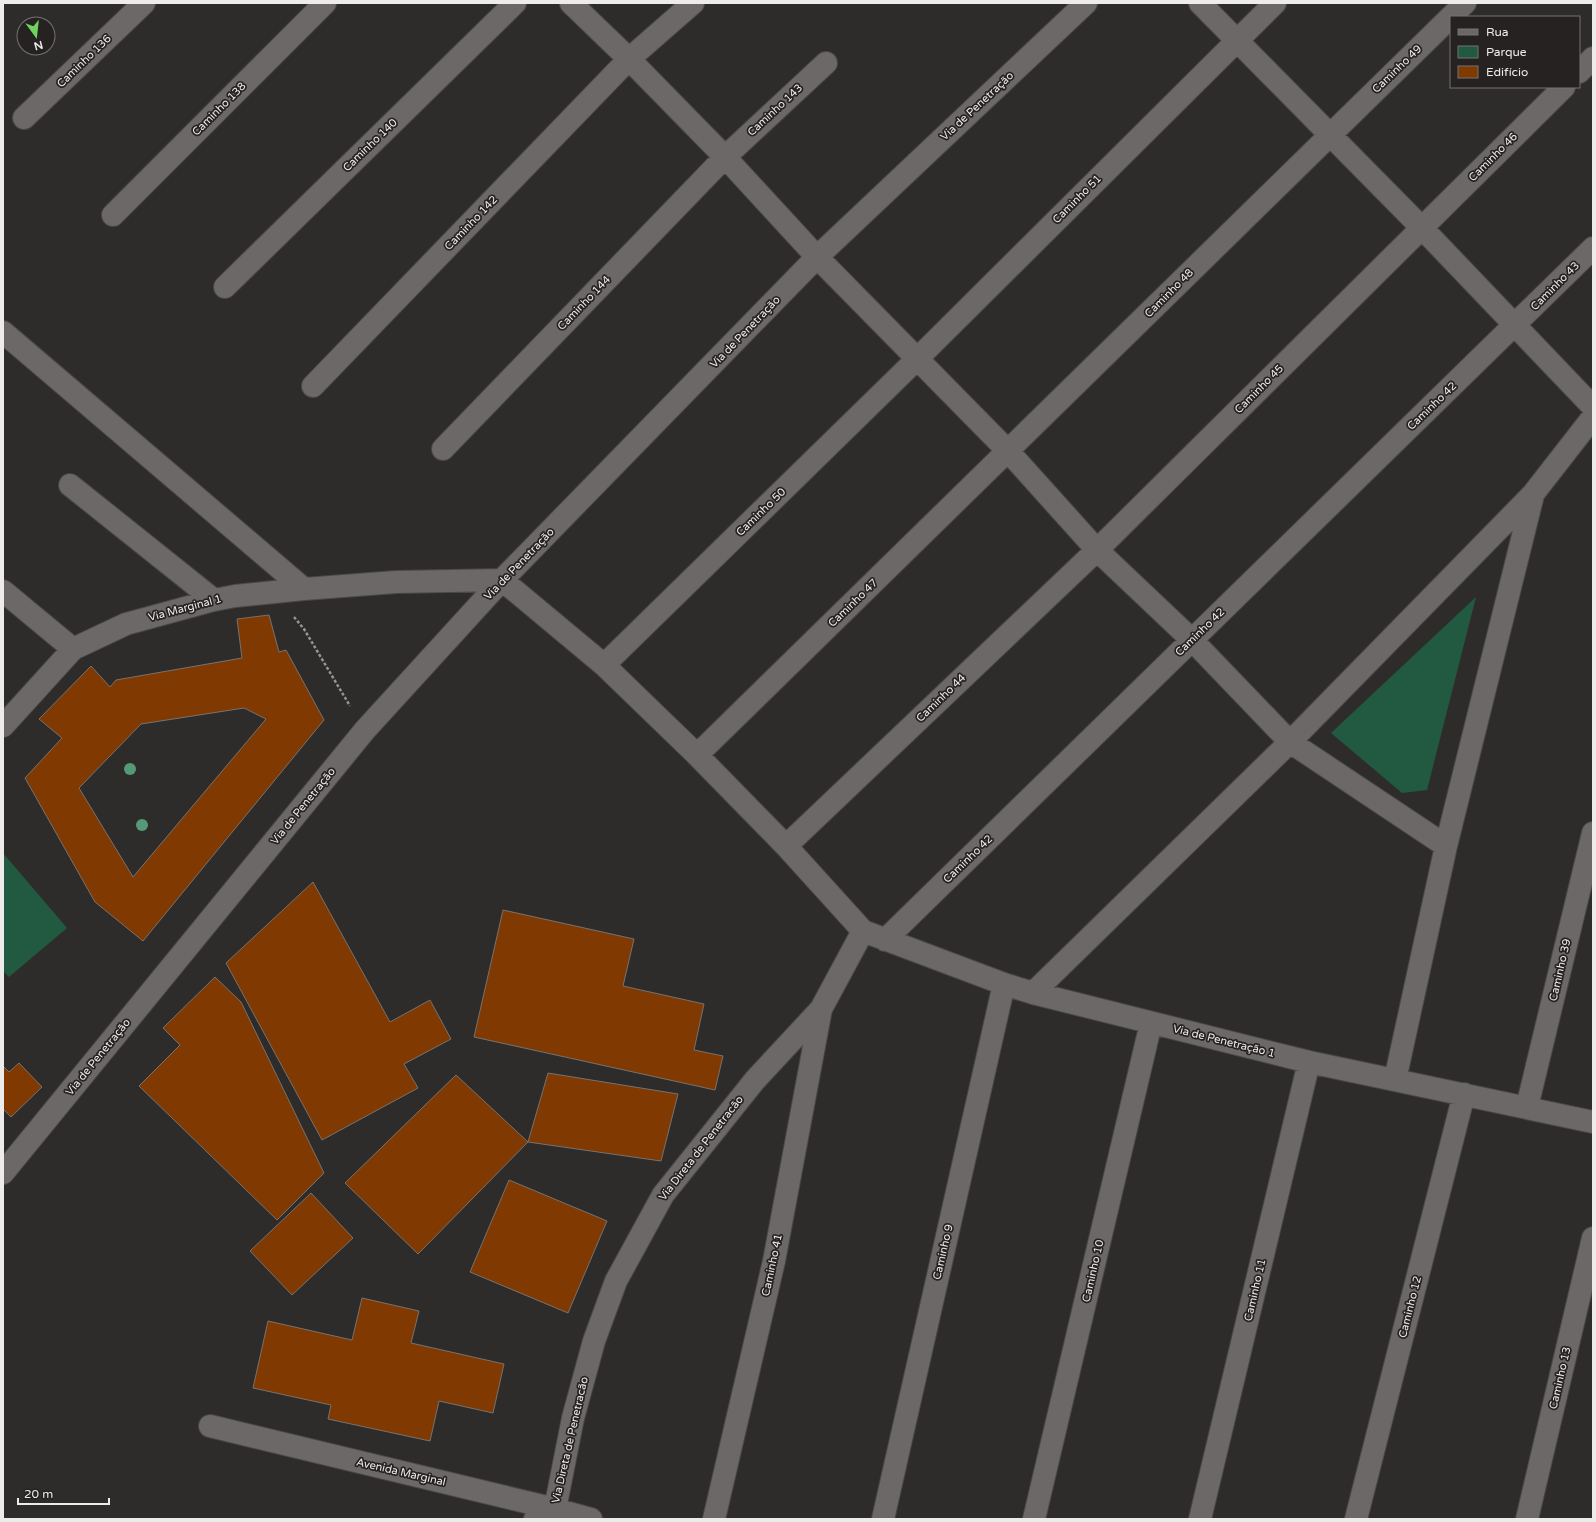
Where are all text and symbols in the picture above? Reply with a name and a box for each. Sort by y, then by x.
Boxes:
north arrow [16,16,56,56]
legend [1450,16,1580,88]
text: Rua [1486,25,1509,39]
street label: Caminho 136 [54,32,114,90]
text: N [33,38,44,53]
street label: Caminho 49 [1370,42,1424,96]
text: Parque [1486,45,1527,59]
text: Edifício [1486,65,1528,79]
street label: Via de Penetração [938,69,1016,143]
street label: Caminho 138 [190,79,249,138]
street label: Caminho 143 [745,81,805,139]
street label: Caminho 140 [340,116,400,174]
street label: Caminho 46 [1466,130,1520,184]
street label: Caminho 51 [1050,172,1104,226]
street label: Caminho 142 [442,193,500,253]
street label: Caminho 43 [1528,259,1582,313]
street label: Caminho 48 [1142,266,1196,320]
street label: Caminho 144 [555,273,613,333]
street label: Via de Penetração [707,293,783,371]
street label: Caminho 45 [1232,362,1286,416]
street label: Caminho 42 [1405,379,1459,433]
street label: Caminho 50 [734,485,788,539]
street label: Via de Penetração [481,525,557,603]
street label: Caminho 47 [826,576,880,630]
street label: Via Marginal 1 [147,592,223,624]
street label: Caminho 42 [1173,605,1227,659]
street label: Caminho 44 [914,671,968,725]
street label: Via de Penetração [268,765,338,847]
street label: Caminho 42 [941,832,995,886]
street label: Caminho 39 [1547,938,1573,1002]
street label: Via de Penetração [63,1016,133,1098]
street label: Via de Penetração 1 [1172,1022,1276,1060]
street label: Via Direta de Penetracão [656,1093,746,1203]
street label: Caminho 9 [930,1223,956,1281]
street label: Caminho 41 [759,1233,785,1297]
street label: Caminho 10 [1080,1239,1106,1303]
street label: Caminho 11 [1242,1258,1268,1322]
street label: Caminho 12 [1396,1275,1424,1339]
street label: Caminho 13 [1547,1346,1573,1410]
street label: Via Direta de Penetracão [549,1375,591,1505]
street label: Avenida Marginal [355,1455,447,1489]
scale bar [18,1480,109,1506]
text: 20 m [24,1487,53,1501]

